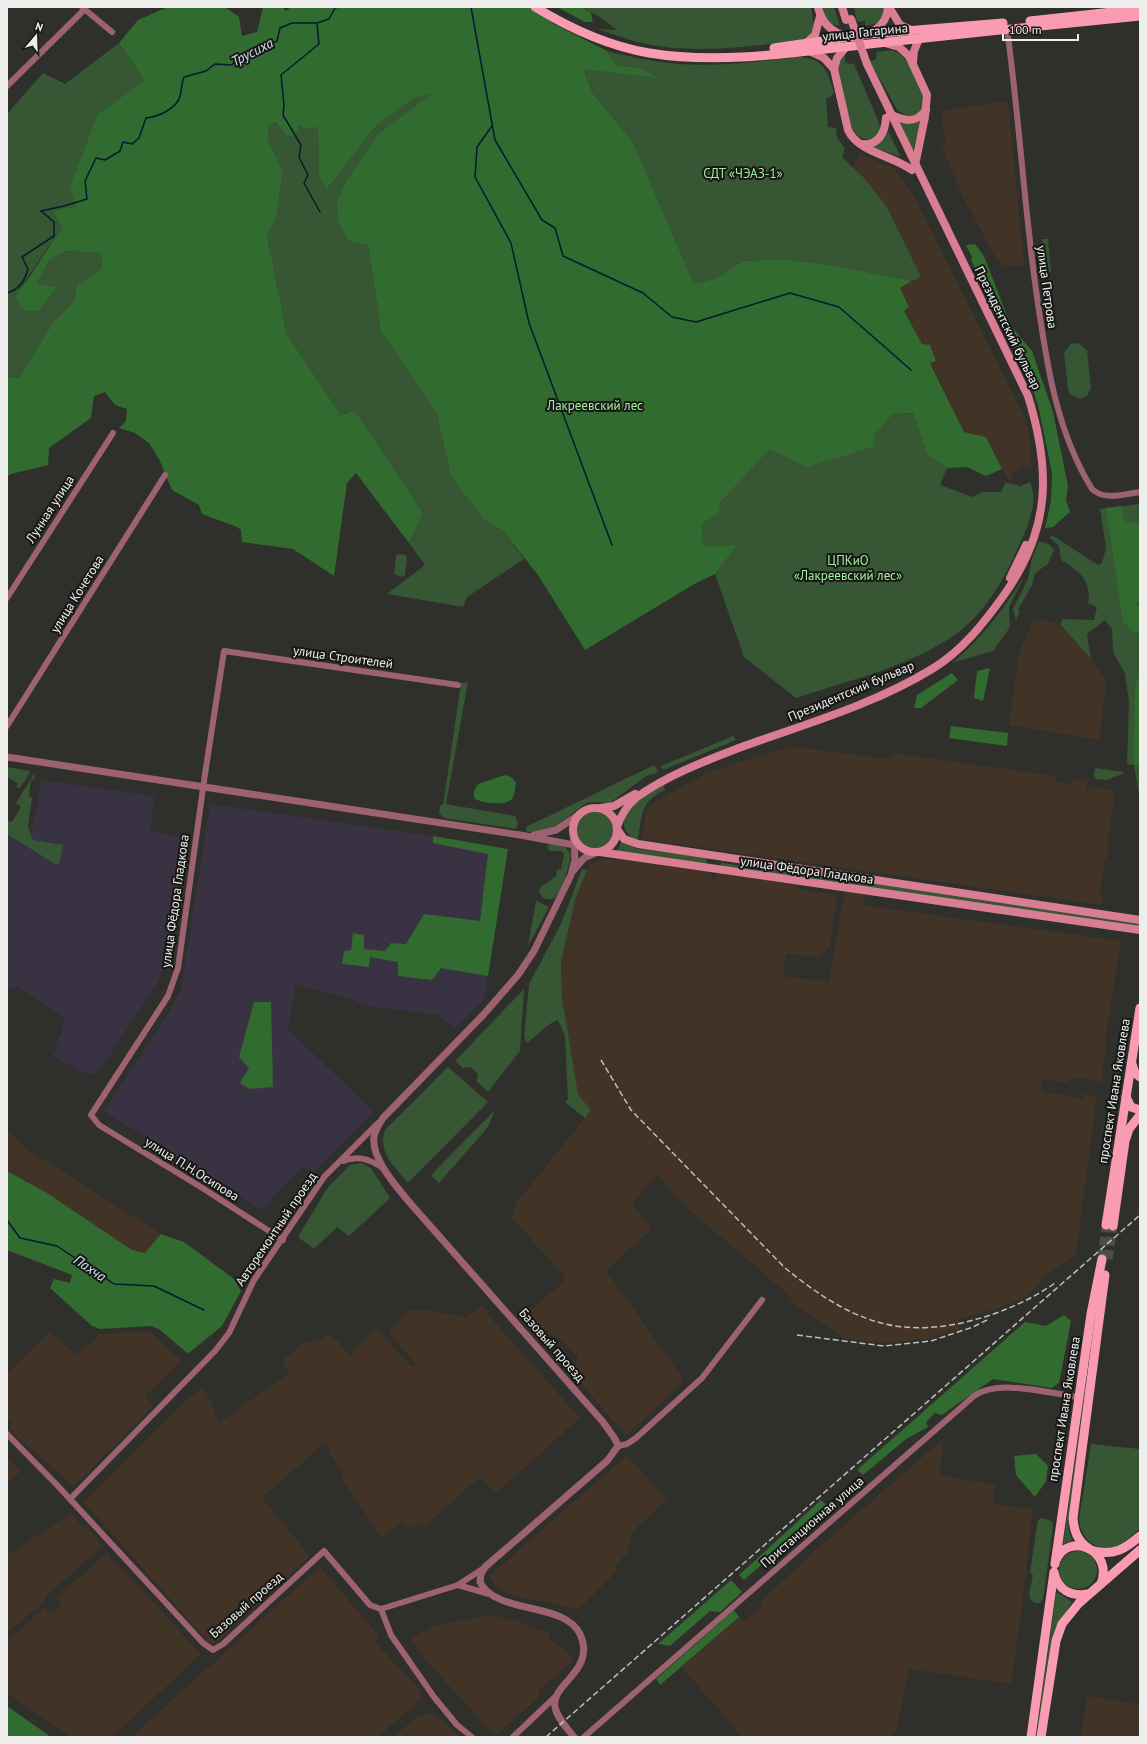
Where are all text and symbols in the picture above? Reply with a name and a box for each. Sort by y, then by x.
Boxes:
north arrow [16,16,56,56]
scale bar [1003,16,1078,42]
text: N [34,19,45,34]
street label: улица Гагарина [821,19,909,45]
text: 100 m [1009,22,1042,37]
water label: Трусиха [228,34,276,70]
park label: СДТ «ЧЭАЗ-1» [703,165,783,182]
street label: улица Петрова [1033,244,1061,330]
street label: Президентский бульвар [971,263,1045,393]
park label: Лакреевский лес [546,397,643,414]
street label: Лунная улица [21,472,78,547]
street label: улица Кочетова [46,552,108,636]
park label: ЦПКиО «Лакреевский лес» [794,552,902,584]
street label: улица Строителей [292,642,394,672]
street label: Президентский бульвар [785,657,917,725]
street label: улица Фёдора Гладкова [157,833,193,969]
street label: улица Фёдора Гладкова [739,852,875,888]
street label: проспект Ивана Яковлева [1094,1017,1134,1165]
street label: улица П.Н.Осипова [142,1133,242,1205]
street label: Авторемонтный проезд [232,1169,320,1289]
water label: Пахча [70,1251,110,1285]
street label: Базовый проезд [515,1305,589,1385]
street label: проспект Ивана Яковлева [1044,1335,1084,1483]
street label: Пристанционная улица [757,1472,867,1572]
street label: Базовый проезд [206,1568,286,1642]

